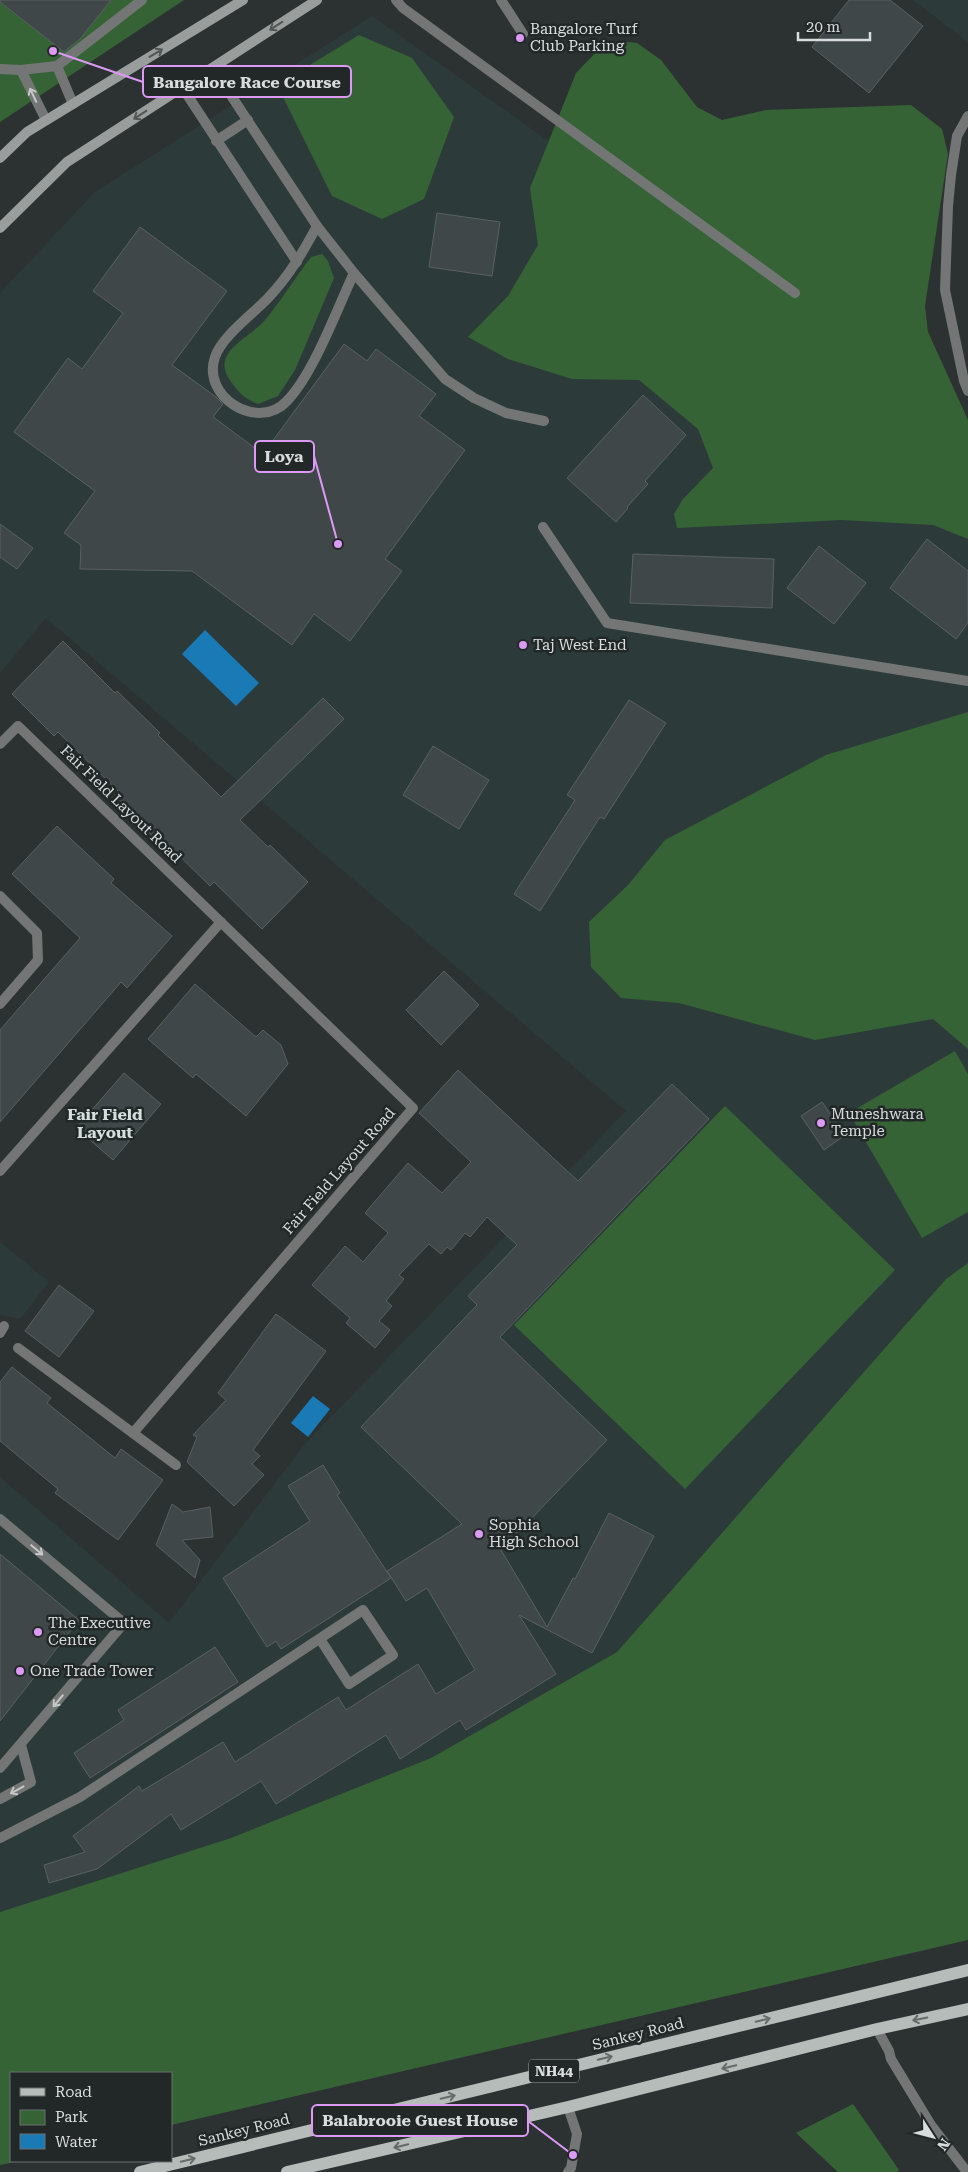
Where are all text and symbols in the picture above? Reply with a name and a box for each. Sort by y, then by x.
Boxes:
scale bar [798,10,870,42]
text: 20 m [806,18,841,36]
place label: Bangalore Turf Club Parking [530,20,638,55]
one-way arrow [270,22,284,32]
marker: Bangalore Turf Club Parking [514,32,526,44]
one-way arrow [148,48,162,58]
callout: Bangalore Race Course [143,66,351,97]
text: Bangalore Race Course [153,73,341,92]
one-way arrow [28,88,37,103]
one-way arrow [133,109,147,120]
callout: Loya [255,441,314,472]
text: Loya [264,447,304,466]
place label: Taj West End [533,636,627,654]
marker: Taj West End [517,639,529,651]
street label: Fair Field Layout Road [57,741,186,867]
street label: Fair Field Layout Road [279,1104,399,1238]
district label: Fair Field Layout [67,1105,143,1142]
place label: Muneshwara Temple [831,1105,924,1140]
marker: Muneshwara Temple [815,1117,827,1129]
place label: Sophia High School [489,1516,579,1551]
marker: Sophia High School [473,1528,485,1540]
one-way arrow [31,1544,44,1556]
place label: The Executive Centre [48,1614,151,1649]
marker: The Executive Centre [32,1626,44,1638]
place label: One Trade Tower [30,1662,154,1680]
marker: One Trade Tower [14,1665,26,1677]
one-way arrow [53,1694,64,1707]
one-way arrow [10,1785,25,1795]
street label: Sankey Road [590,2014,686,2054]
one-way arrow [755,2015,771,2024]
one-way arrow [913,2015,929,2024]
one-way arrow [597,2053,613,2062]
road number: NH44 [529,2060,579,2082]
one-way arrow [721,2062,737,2072]
legend [10,2072,172,2162]
text: Road [55,2083,92,2101]
one-way arrow [439,2092,455,2101]
callout: Balabrooie Guest House [312,2105,528,2136]
text: Park [55,2108,89,2126]
street label: Sankey Road [196,2110,292,2150]
text: Balabrooie Guest House [322,2111,518,2130]
north arrow [908,2112,958,2162]
text: Water [55,2133,97,2151]
text: N [934,2136,953,2154]
one-way arrow [393,2142,409,2151]
one-way arrow [179,2155,195,2165]

